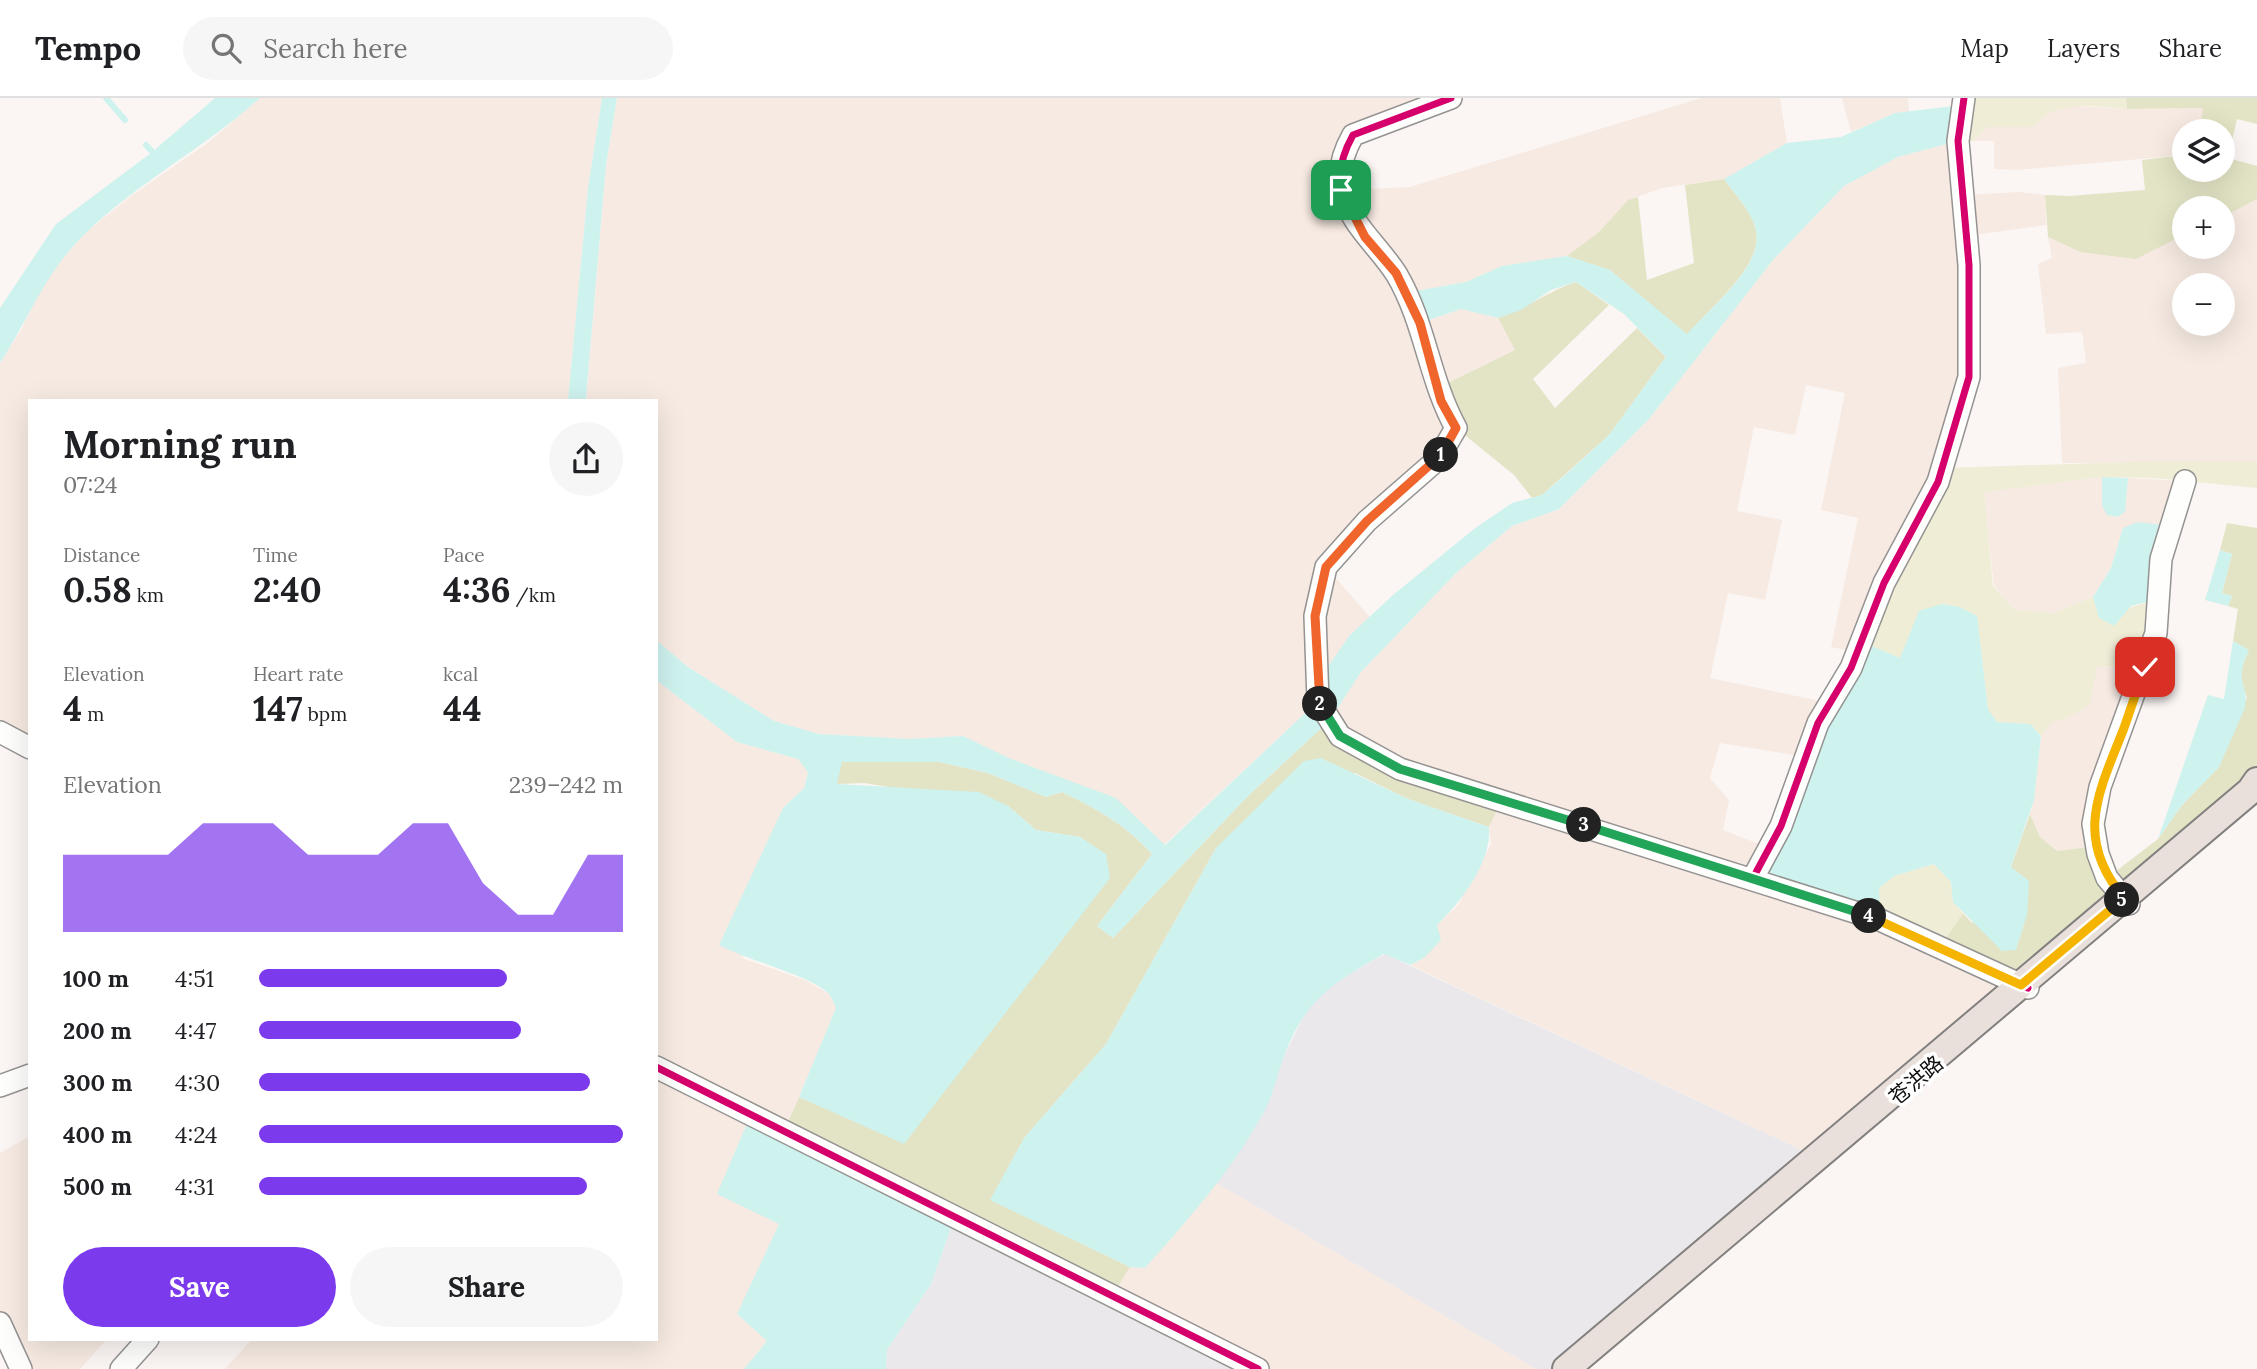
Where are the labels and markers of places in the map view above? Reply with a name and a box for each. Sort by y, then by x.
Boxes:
pin [1311,160,1371,220]
pin: 1 [1424,438,1458,472]
pin [2115,637,2175,697]
pin: 2 [1302,686,1338,722]
pin: 3 [1566,808,1602,842]
pin: 5 [2104,882,2140,918]
pin: 4 [1852,898,1886,934]

